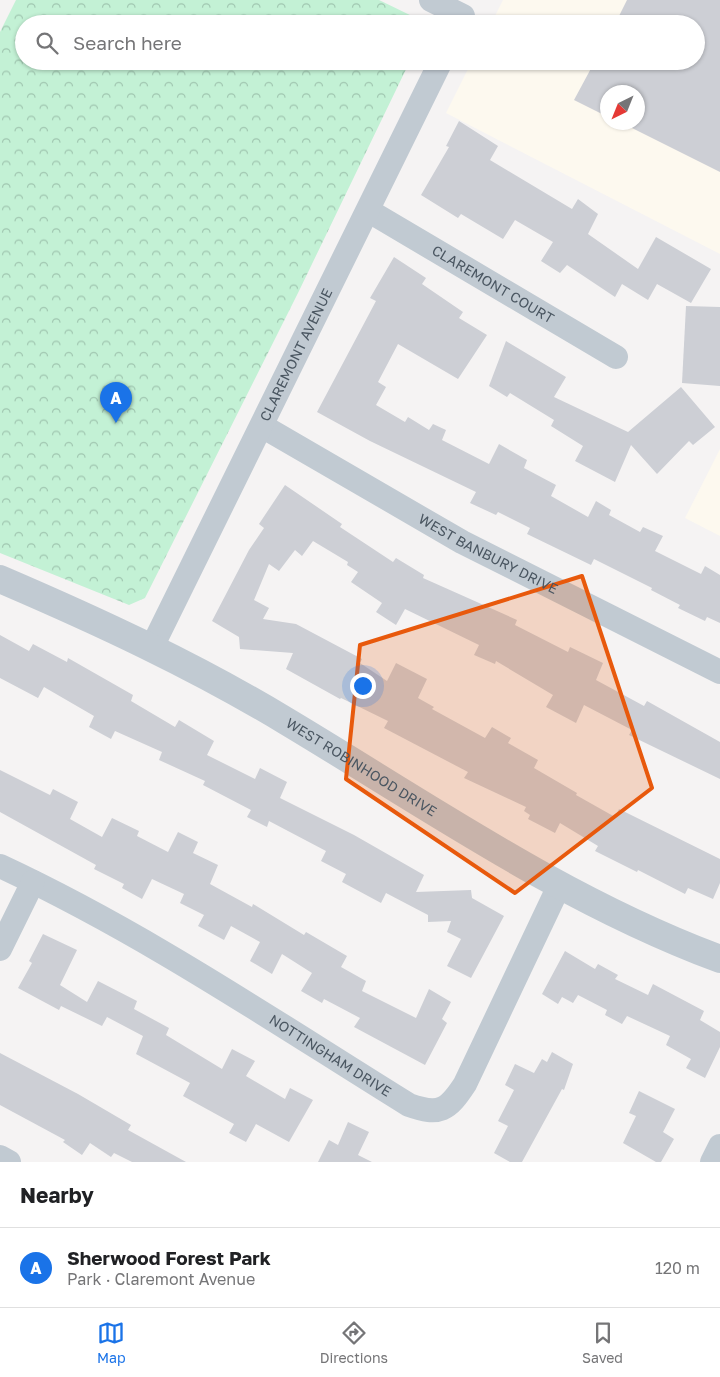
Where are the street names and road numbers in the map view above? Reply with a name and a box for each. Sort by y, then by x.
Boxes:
street label: CLAREMONT COURT [429,241,558,327]
street label: CLAREMONT AVENUE [256,285,336,424]
street label: WEST BANBURY DRIVE [416,510,561,597]
street label: WEST ROBINHOOD DRIVE [283,714,440,820]
street label: NOTTINGHAM DRIVE [266,1010,395,1100]

